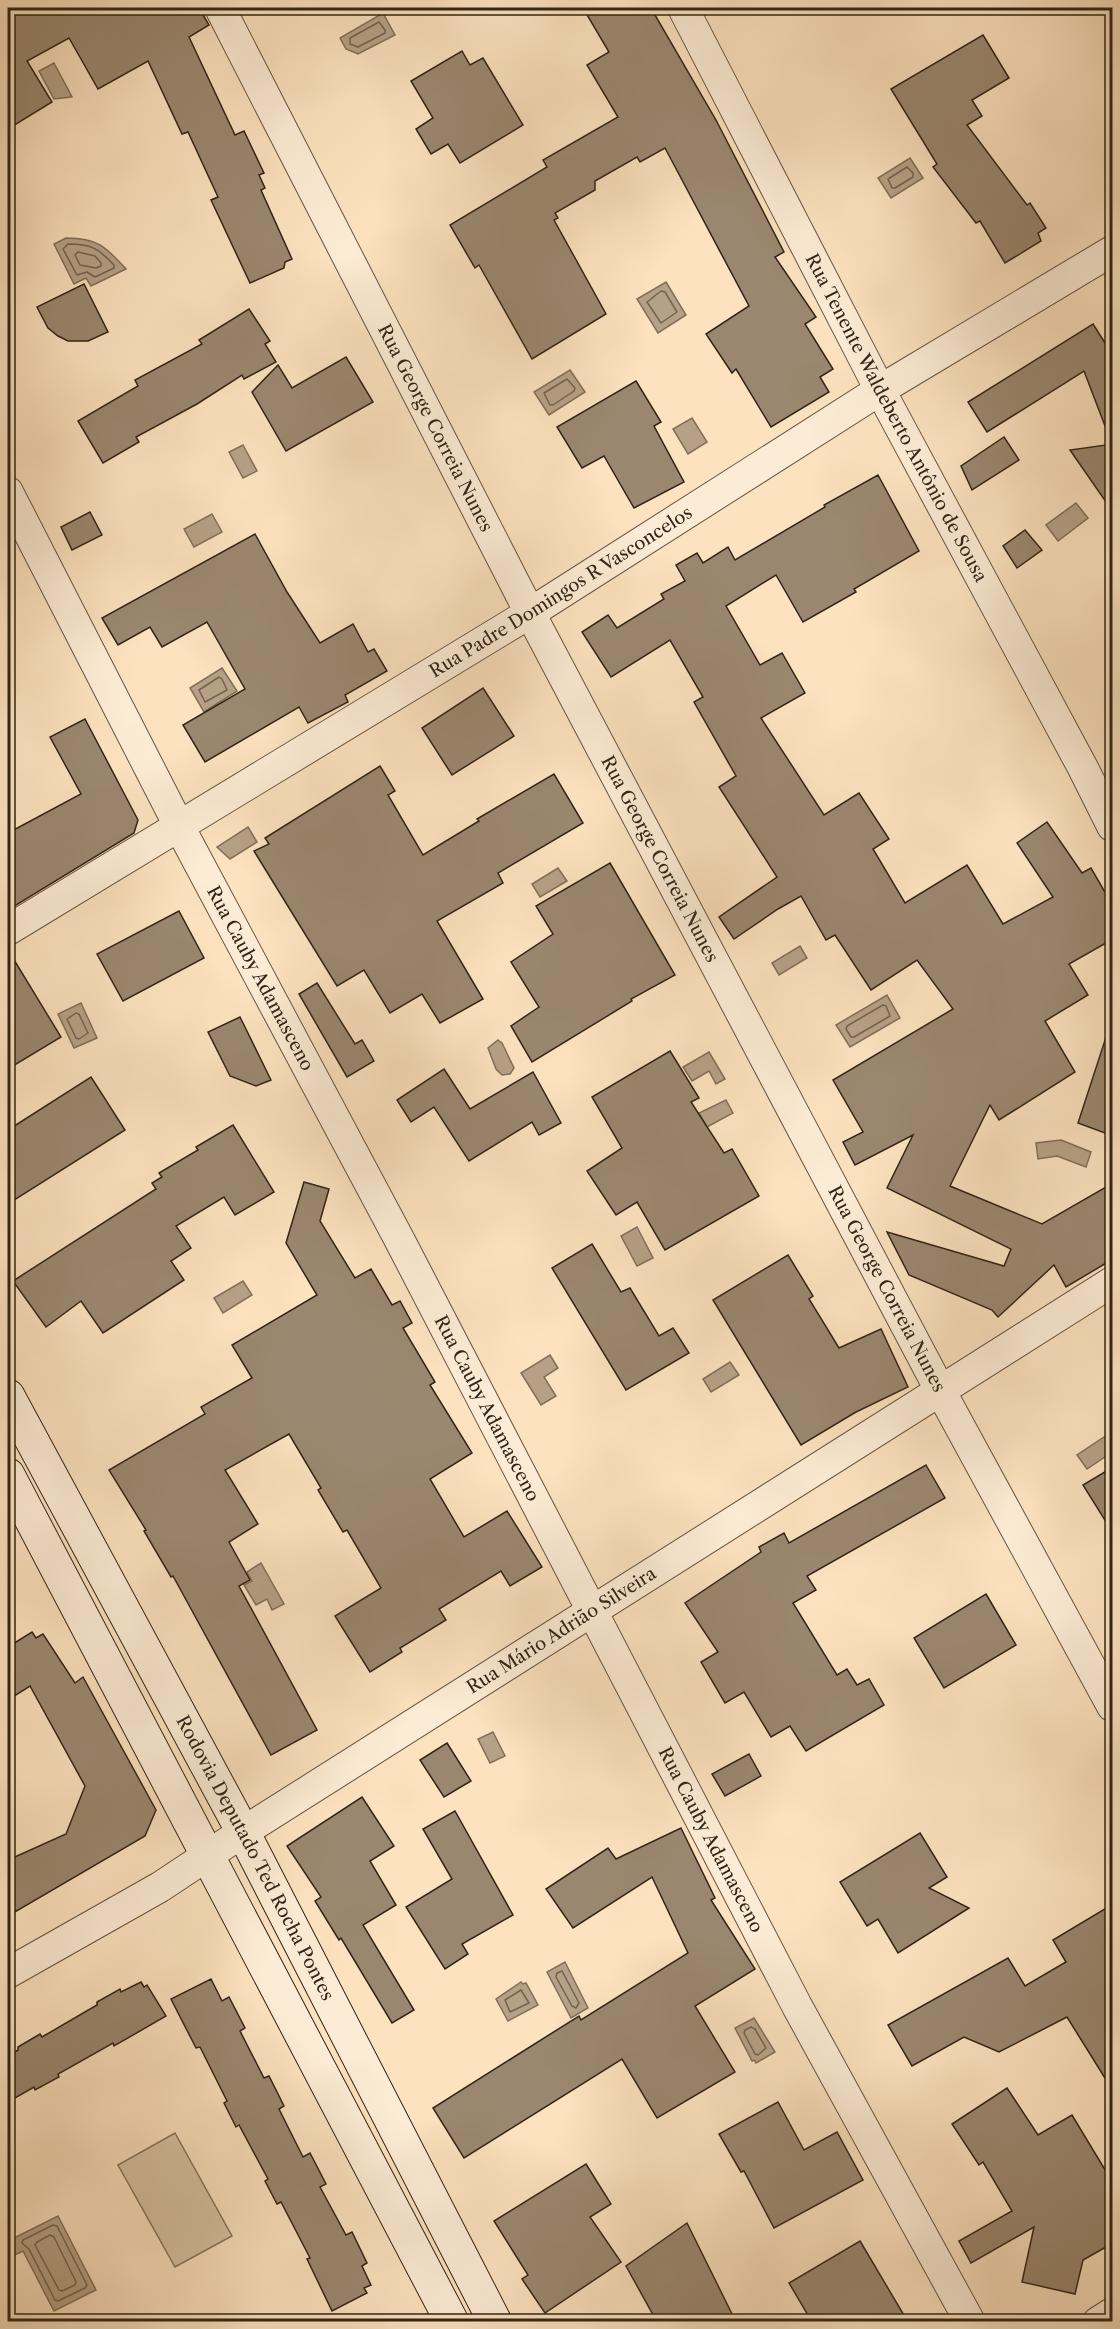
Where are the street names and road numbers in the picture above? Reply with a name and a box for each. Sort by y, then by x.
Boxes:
street label: Rua Tenente Waldeberto Antônio de Sousa [801,250,992,586]
street label: Rua George Correia Nunes [373,321,498,536]
street label: Rua Padre Domingos R Vasconcelos [425,502,696,682]
street label: Rua George Correia Nunes [596,752,723,966]
street label: Rua Cauby Adamasceno [202,882,318,1075]
street label: Rua George Correia Nunes [823,1182,950,1396]
street label: Rua Cauby Adamasceno [430,1312,544,1505]
street label: Rua Mário Adrião Silveira [463,1562,661,1699]
street label: Rodovia Deputado Ted Rocha Pontes [171,1712,339,2004]
street label: Rua Cauby Adamasceno [653,1743,768,1936]

